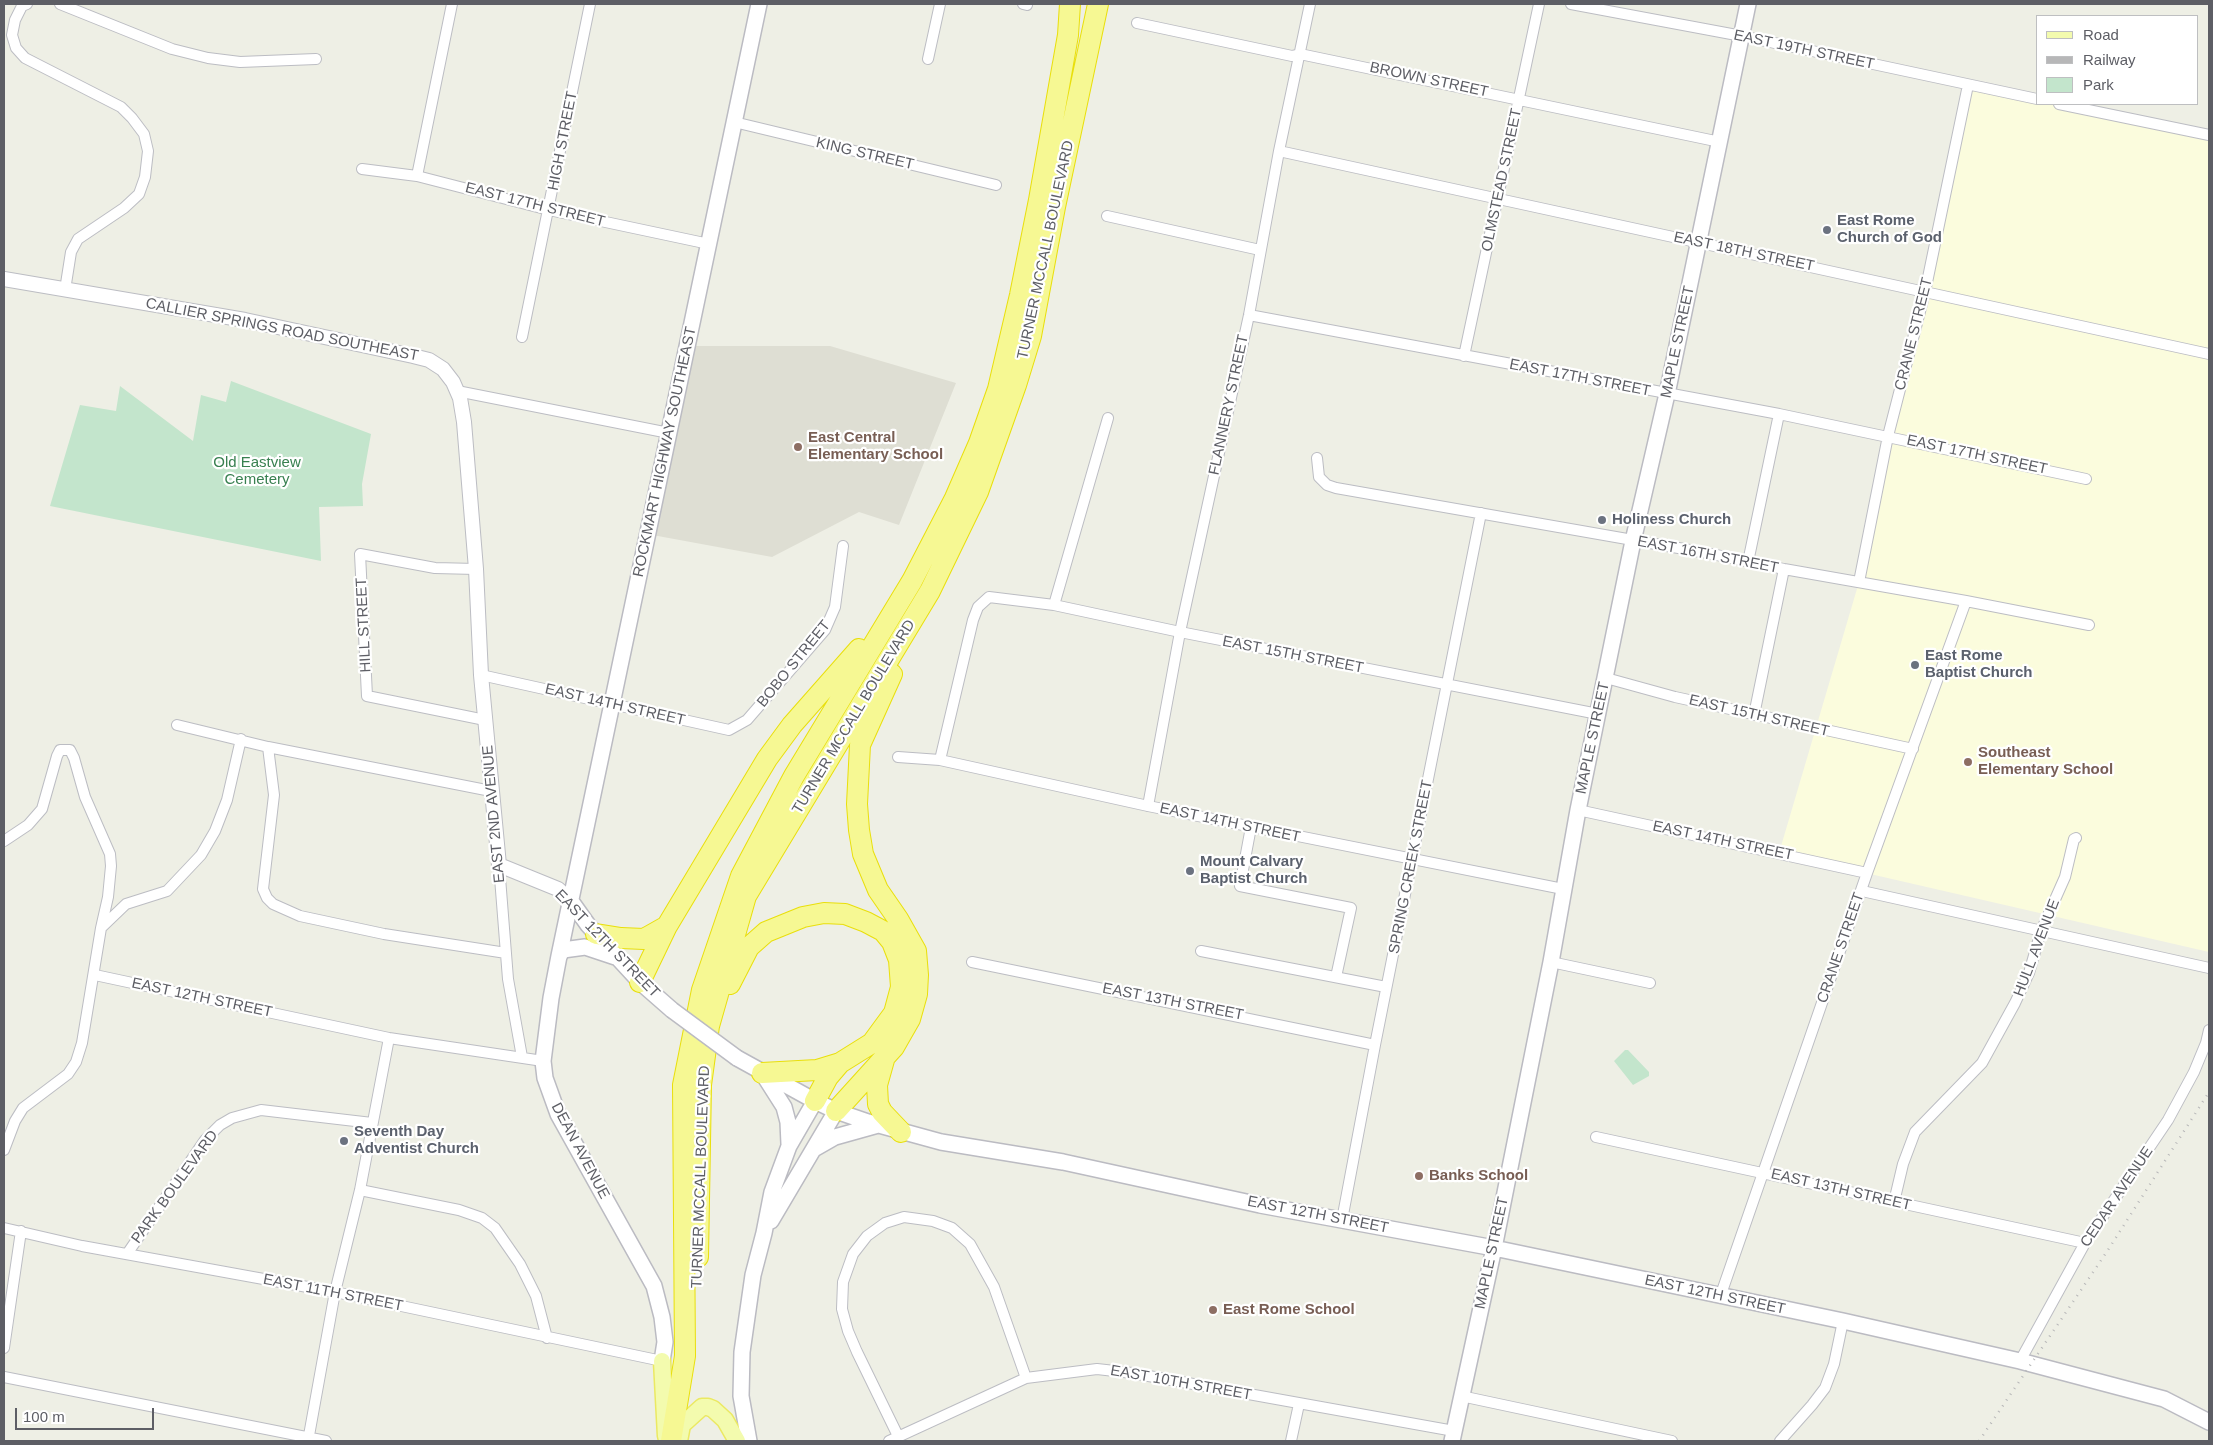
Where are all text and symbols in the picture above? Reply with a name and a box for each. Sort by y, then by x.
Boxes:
legend [2036,15,2198,105]
street label: EAST 19TH STREET [1732,26,1876,74]
text: Road [2083,26,2119,43]
text: Railway [2083,51,2136,68]
street label: BROWN STREET [1368,59,1490,101]
text: Park [2083,76,2114,93]
street label: HIGH STREET [545,90,581,192]
street label: OLMSTEAD STREET [1478,107,1526,253]
street label: KING STREET [814,134,916,174]
street label: TURNER MCCALL BOULEVARD [1014,139,1078,361]
street label: EAST 17TH STREET [463,179,607,231]
place label: East Rome Church of God [1837,212,1942,247]
marker: East Rome Church of God [1821,224,1833,236]
street label: EAST 18TH STREET [1672,228,1816,276]
street label: CRANE STREET [1891,276,1937,392]
street label: MAPLE STREET [1657,284,1699,400]
street label: CALLIER SPRINGS ROAD SOUTHEAST [144,295,420,365]
street label: ROCKMART HIGHWAY SOUTHEAST [630,325,700,579]
street label: FLANNERY STREET [1205,333,1253,477]
street label: EAST 17TH STREET [1508,355,1652,401]
place label: East Central Elementary School [808,429,943,464]
street label: EAST 17TH STREET [1905,431,2049,479]
marker: East Central Elementary School [792,441,804,453]
park label: Old Eastview Cemetery [213,454,301,489]
place label: Holiness Church [1612,511,1731,529]
marker: Holiness Church [1596,514,1608,526]
street label: EAST 16TH STREET [1636,532,1780,578]
street label: HILL STREET [353,577,375,673]
street label: BOBO STREET [753,617,835,711]
street label: TURNER MCCALL BOULEVARD [789,617,919,817]
street label: EAST 15TH STREET [1221,632,1365,678]
place label: East Rome Baptist Church [1925,647,2033,682]
marker: East Rome Baptist Church [1909,659,1921,671]
street label: EAST 14TH STREET [543,680,687,730]
street label: MAPLE STREET [1572,680,1614,796]
street label: EAST 15TH STREET [1687,691,1831,741]
street label: EAST 2ND AVENUE [479,744,509,884]
place label: Southeast Elementary School [1978,744,2113,779]
marker: Southeast Elementary School [1962,756,1974,768]
street label: SPRING CREEK STREET [1385,779,1437,955]
street label: EAST 14TH STREET [1158,799,1302,847]
street label: EAST 14TH STREET [1651,817,1795,865]
place label: Mount Calvary Baptist Church [1200,853,1308,888]
marker: Mount Calvary Baptist Church [1184,865,1196,877]
street label: EAST 12TH STREET [551,886,663,1002]
street label: CRANE STREET [1814,890,1868,1006]
street label: HULL AVENUE [2010,897,2064,999]
street label: EAST 12TH STREET [130,974,274,1022]
street label: EAST 13TH STREET [1101,979,1245,1025]
street label: TURNER MCCALL BOULEVARD [688,1065,714,1289]
street label: DEAN AVENUE [547,1100,613,1202]
place label: Seventh Day Adventist Church [354,1123,479,1158]
street label: PARK BOULEVARD [128,1127,222,1247]
marker: Seventh Day Adventist Church [338,1135,350,1147]
street label: CEDAR AVENUE [2077,1143,2157,1251]
street label: EAST 13TH STREET [1769,1165,1913,1215]
place label: Banks School [1429,1167,1528,1185]
marker: Banks School [1413,1170,1425,1182]
street label: EAST 12TH STREET [1246,1192,1390,1238]
street label: MAPLE STREET [1471,1195,1513,1311]
street label: EAST 11TH STREET [261,1271,405,1315]
street label: EAST 12TH STREET [1643,1271,1787,1319]
place label: East Rome School [1223,1301,1355,1319]
marker: East Rome School [1207,1304,1219,1316]
street label: EAST 10TH STREET [1109,1362,1253,1404]
scale bar [18,1398,156,1430]
text: 100 m [23,1408,65,1425]

